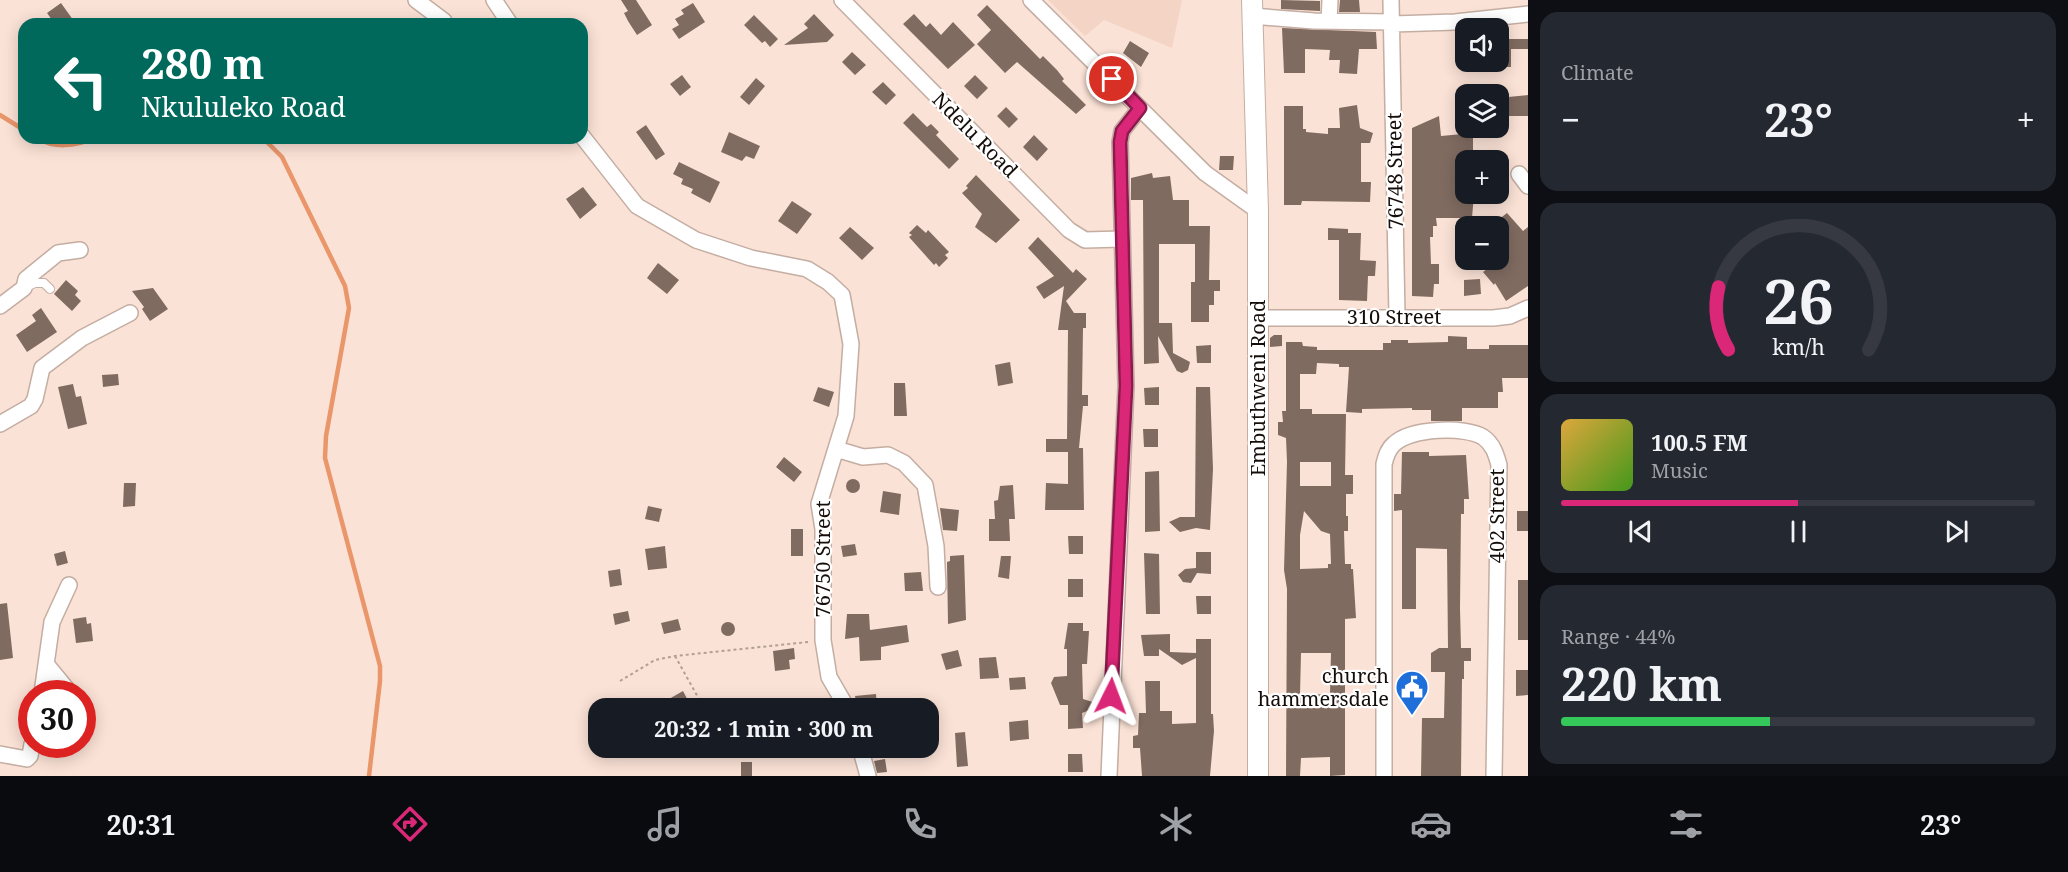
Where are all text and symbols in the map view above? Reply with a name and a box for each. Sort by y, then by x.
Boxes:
map controls [1455,18,1509,270]
button: sound [1455,18,1509,72]
text: 280 m [141,34,265,91]
icon: left [42,42,120,120]
pin [1086,53,1137,104]
text: Climate [1561,59,1634,86]
icon: arrive [1095,62,1128,95]
button: layers [1455,84,1509,138]
street label: Ndelu Road [927,86,1024,183]
text: Nkululeko Road [141,88,346,125]
text: 23° [1764,89,1833,150]
text: − [1561,97,1580,142]
text: + [2017,97,2035,142]
street label: 76748 Street [1380,112,1409,230]
button: + [1455,150,1509,204]
button: − [1455,216,1509,270]
text: 26 [1763,257,1833,342]
street label: Embuthweni Road [1244,300,1271,476]
street label: 310 Street [1347,303,1441,330]
text: km/h [1772,332,1825,361]
text: 100.5 FM [1651,427,1748,457]
text: Music [1651,457,1708,484]
street label: 402 Street [1483,469,1510,563]
street label: 76750 Street [809,501,836,617]
icon: previous [1624,515,1657,548]
icon: pause [1782,515,1815,548]
icon: next [1940,515,1973,548]
text: Range · 44% [1561,623,1675,650]
text: 220 km [1561,653,1722,714]
place label: church hammersdale [1258,662,1389,712]
position arrow [1079,664,1143,728]
public building icon: church hammersdale [1394,669,1430,716]
speed limit sign: 30 [18,680,96,758]
text: 20:32 · 1 min · 300 m [654,713,873,743]
icon: directions [389,803,431,845]
icon: music [644,803,686,845]
icon: phone [899,803,941,845]
icon: climate [1155,803,1197,845]
icon: car [1410,803,1452,845]
icon: filters [1665,803,1707,845]
text: 20:31 [107,806,176,843]
text: 23° [1920,806,1961,843]

